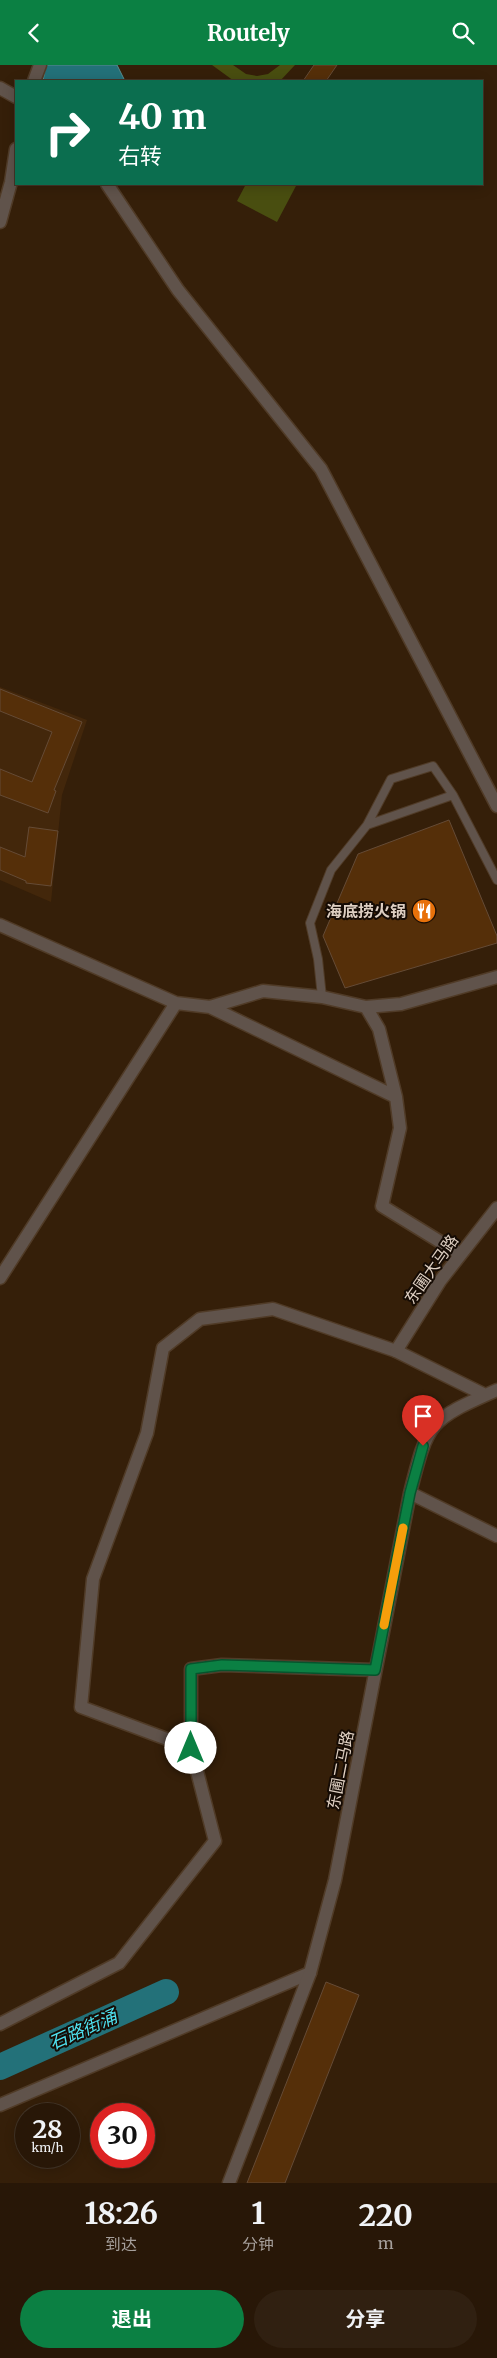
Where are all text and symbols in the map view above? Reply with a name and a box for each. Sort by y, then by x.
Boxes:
icon: back [20,19,48,47]
text: Routely [207,19,290,47]
icon: search [449,19,477,47]
text: 40 m [118,95,206,139]
icon: right [35,100,100,165]
text: 右转 [118,142,162,170]
restaurant icon: 海底捞火锅 [411,898,437,924]
place label: 海底捞火锅 [326,901,406,921]
street label: 东圃大马路 [400,1230,462,1308]
pin [402,1395,444,1446]
icon: arrive [409,1402,437,1430]
position arrow [164,1721,216,1773]
street label: 东圃二马路 [323,1729,357,1811]
water label: 石路街涌 [45,2004,122,2055]
speed limit sign: 30 [90,2103,155,2168]
text: 28 [32,2113,63,2145]
text: km/h [32,2140,63,2155]
text: 18:26 [84,2194,158,2232]
text: 1 [251,2194,265,2232]
text: 220 [358,2196,413,2234]
text: m [378,2233,394,2253]
text: 到达 [105,2234,137,2254]
text: 分钟 [242,2234,274,2254]
button: 退出 [20,2290,244,2348]
button: 分享 [254,2290,477,2348]

